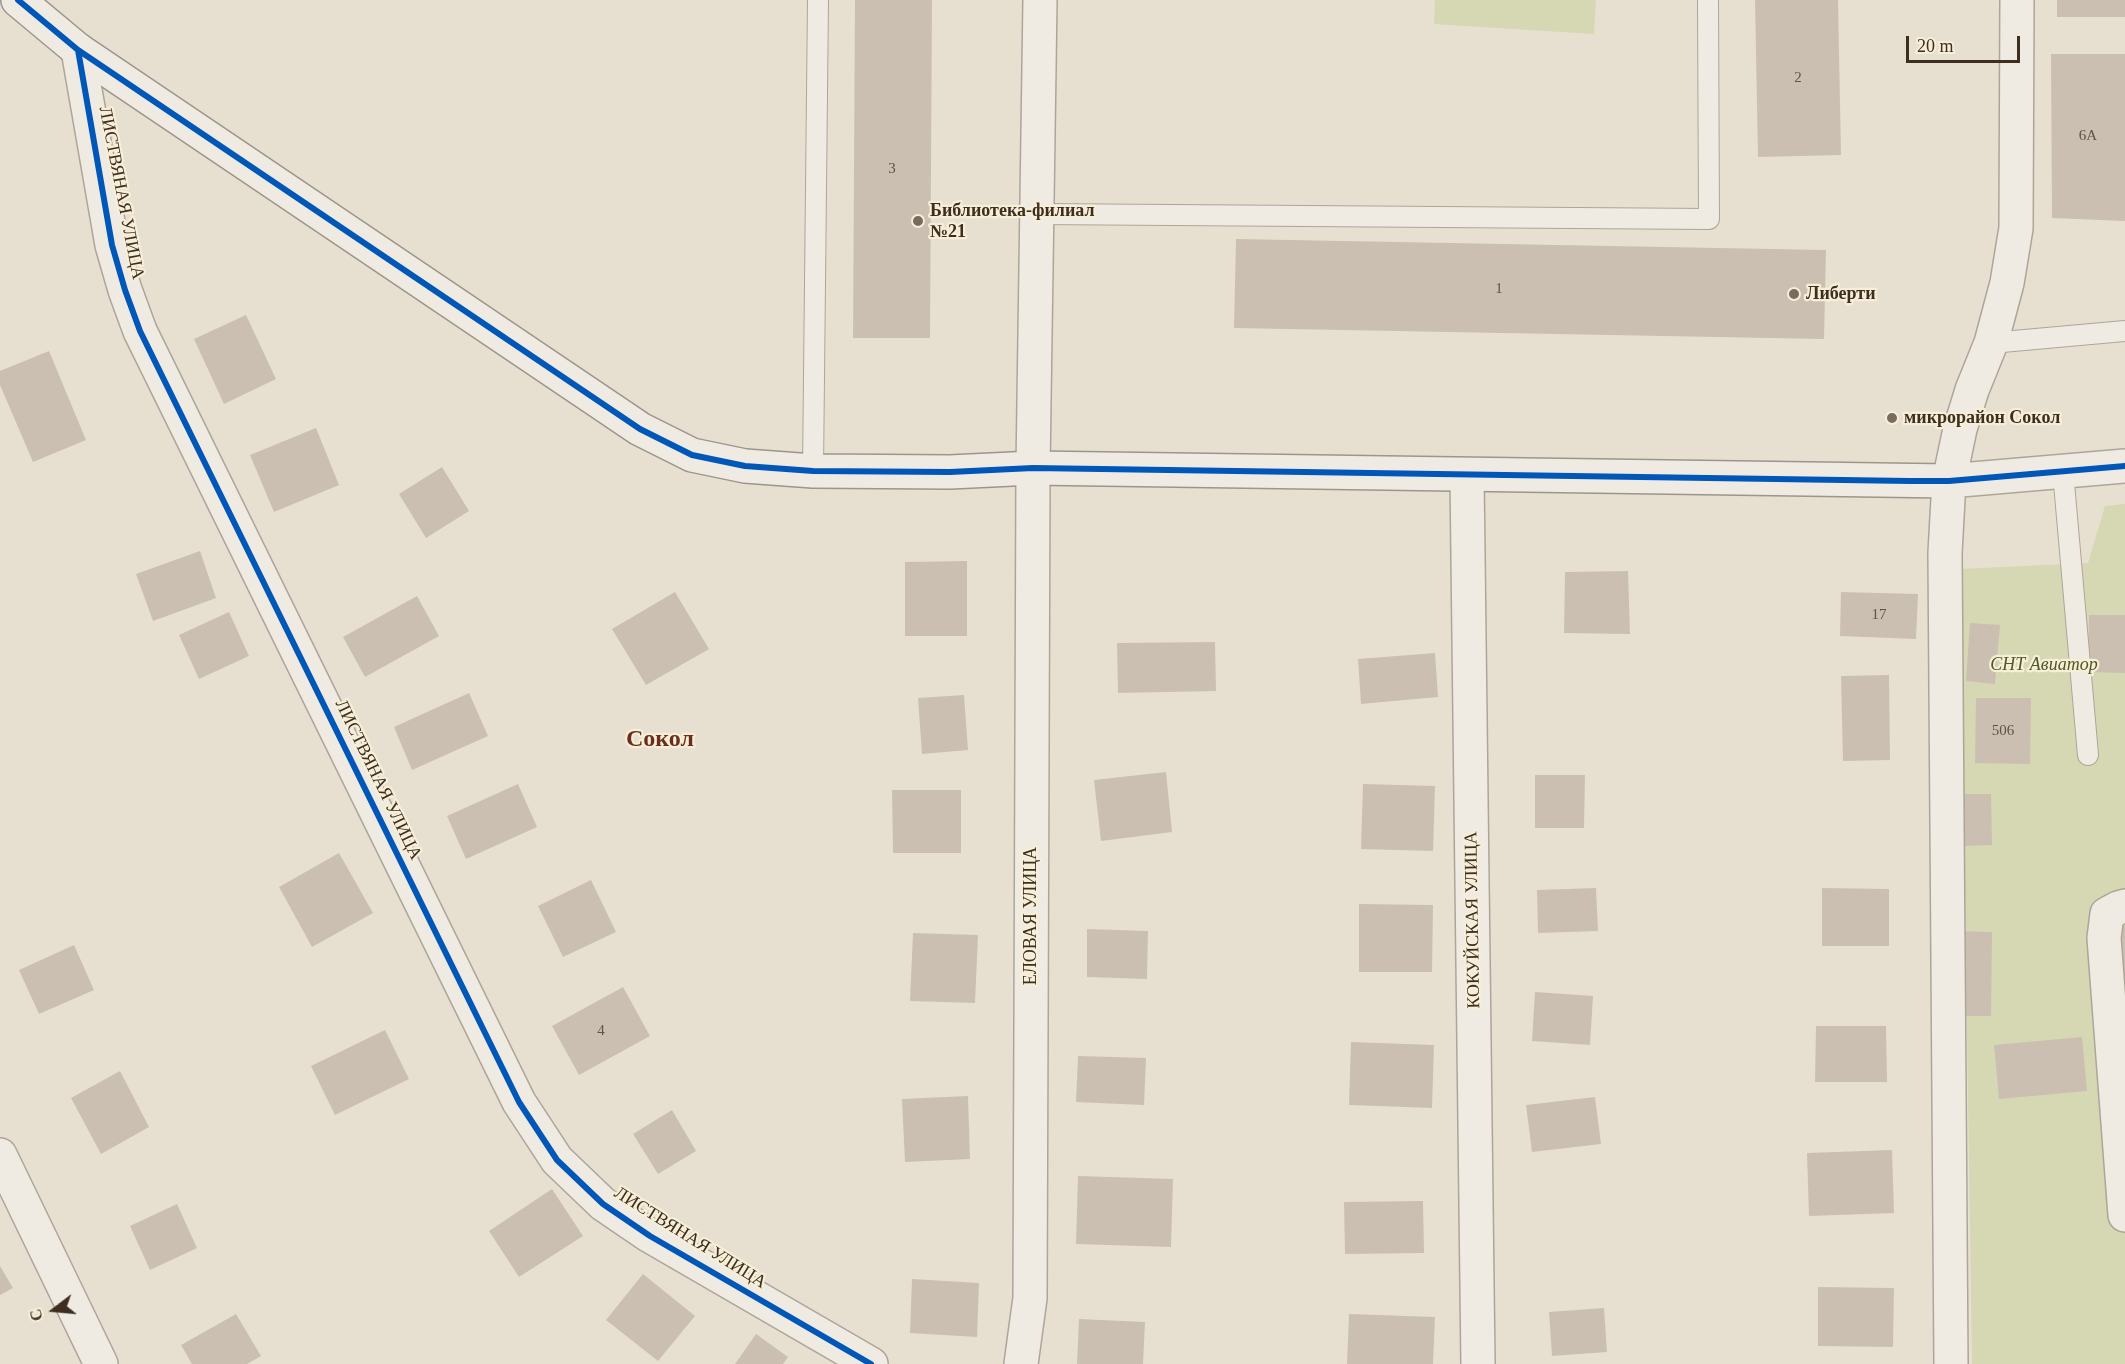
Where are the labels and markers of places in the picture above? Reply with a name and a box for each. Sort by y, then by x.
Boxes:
place label: Библиотека-филиал №21 [930,200,1095,242]
marker: Библиотека-филиал №21 [911,214,925,228]
place label: Либерти [1806,283,1876,305]
marker: Либерти [1787,287,1801,301]
place label: микрорайон Сокол [1904,407,2060,429]
marker: микрорайон Сокол [1885,411,1899,425]

